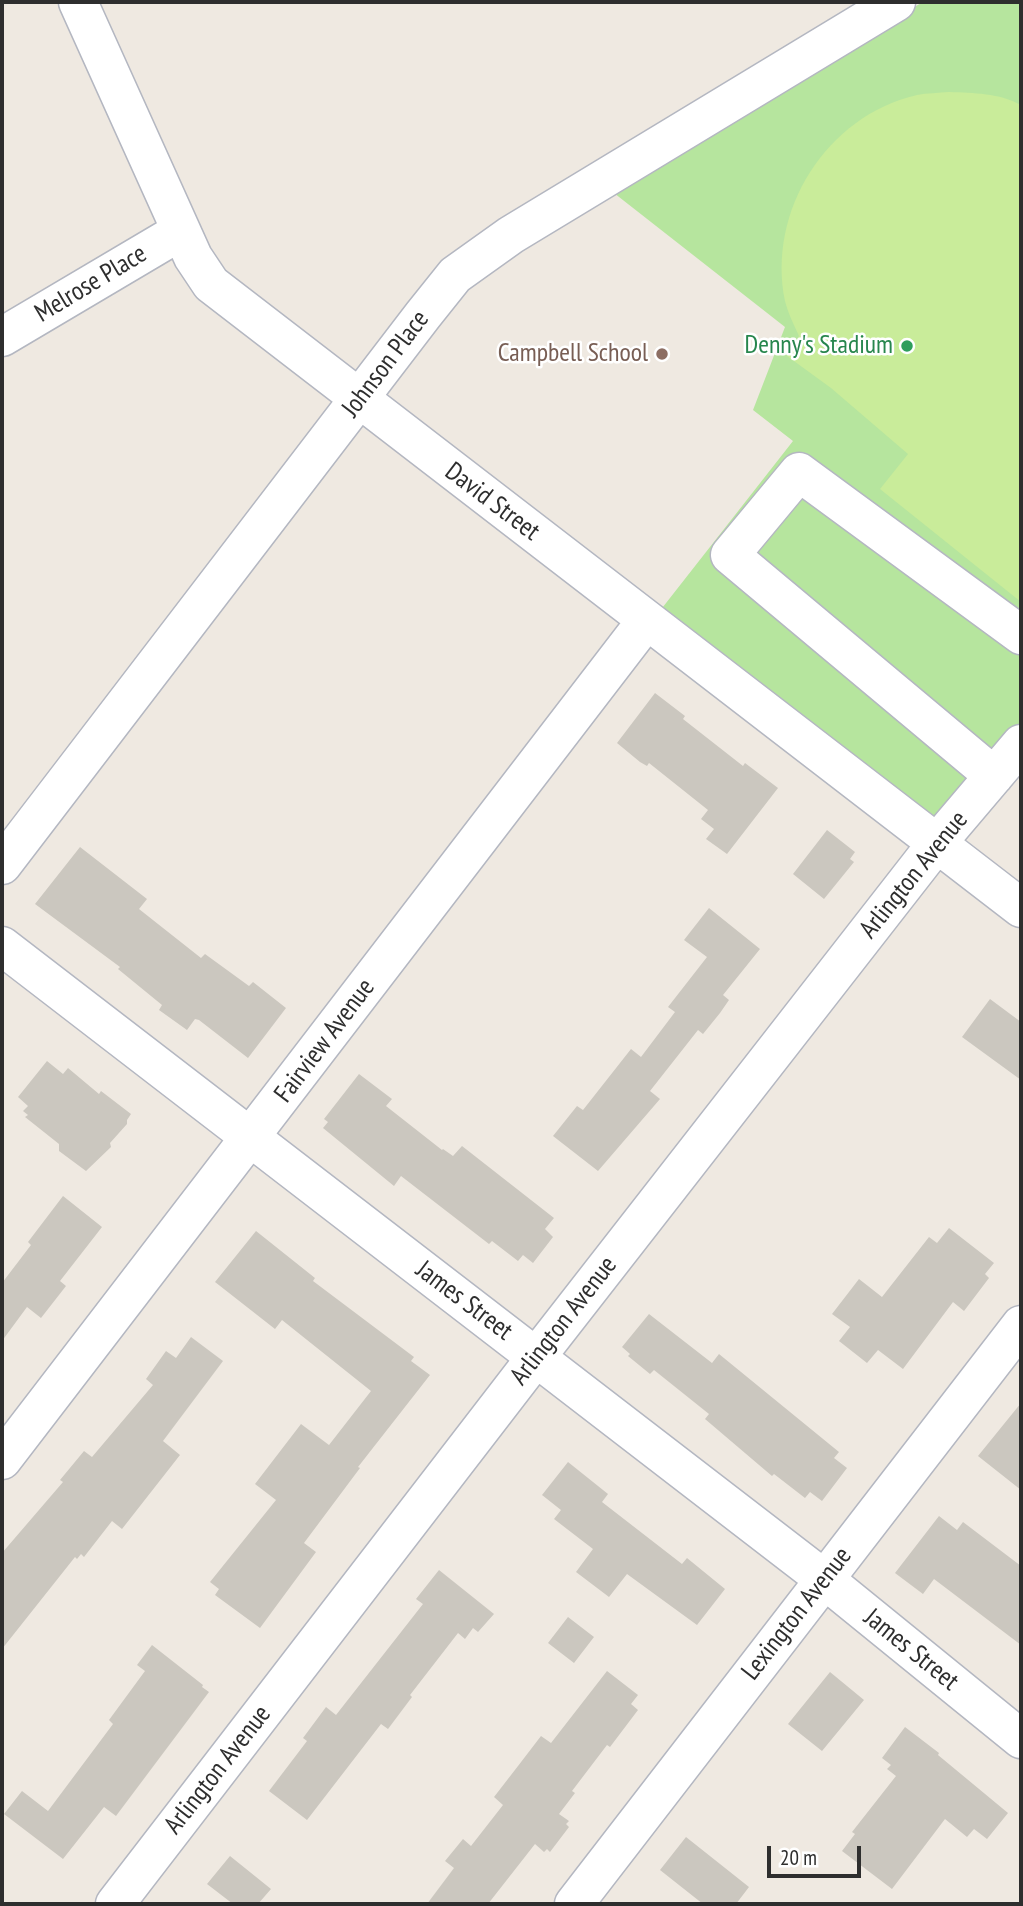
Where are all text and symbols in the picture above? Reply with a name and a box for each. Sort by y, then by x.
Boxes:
street label: Melrose Place [30,239,152,329]
street label: Johnson Place [336,305,436,423]
place label: Denny's Stadium [745,330,893,362]
place label: Campbell School [498,338,648,370]
marker: Denny's Stadium [899,338,915,354]
marker: Campbell School [654,346,670,362]
street label: David Street [439,456,545,548]
street label: Arlington Avenue [853,805,975,945]
street label: Fairview Avenue [268,973,382,1109]
street label: Arlington Avenue [504,1250,624,1392]
street label: James Street [410,1255,518,1347]
street label: Lexington Avenue [736,1541,858,1687]
street label: James Street [857,1602,965,1698]
street label: Arlington Avenue [158,1699,278,1841]
scale bar [771,1832,866,1876]
text: 20 m [780,1844,817,1871]

